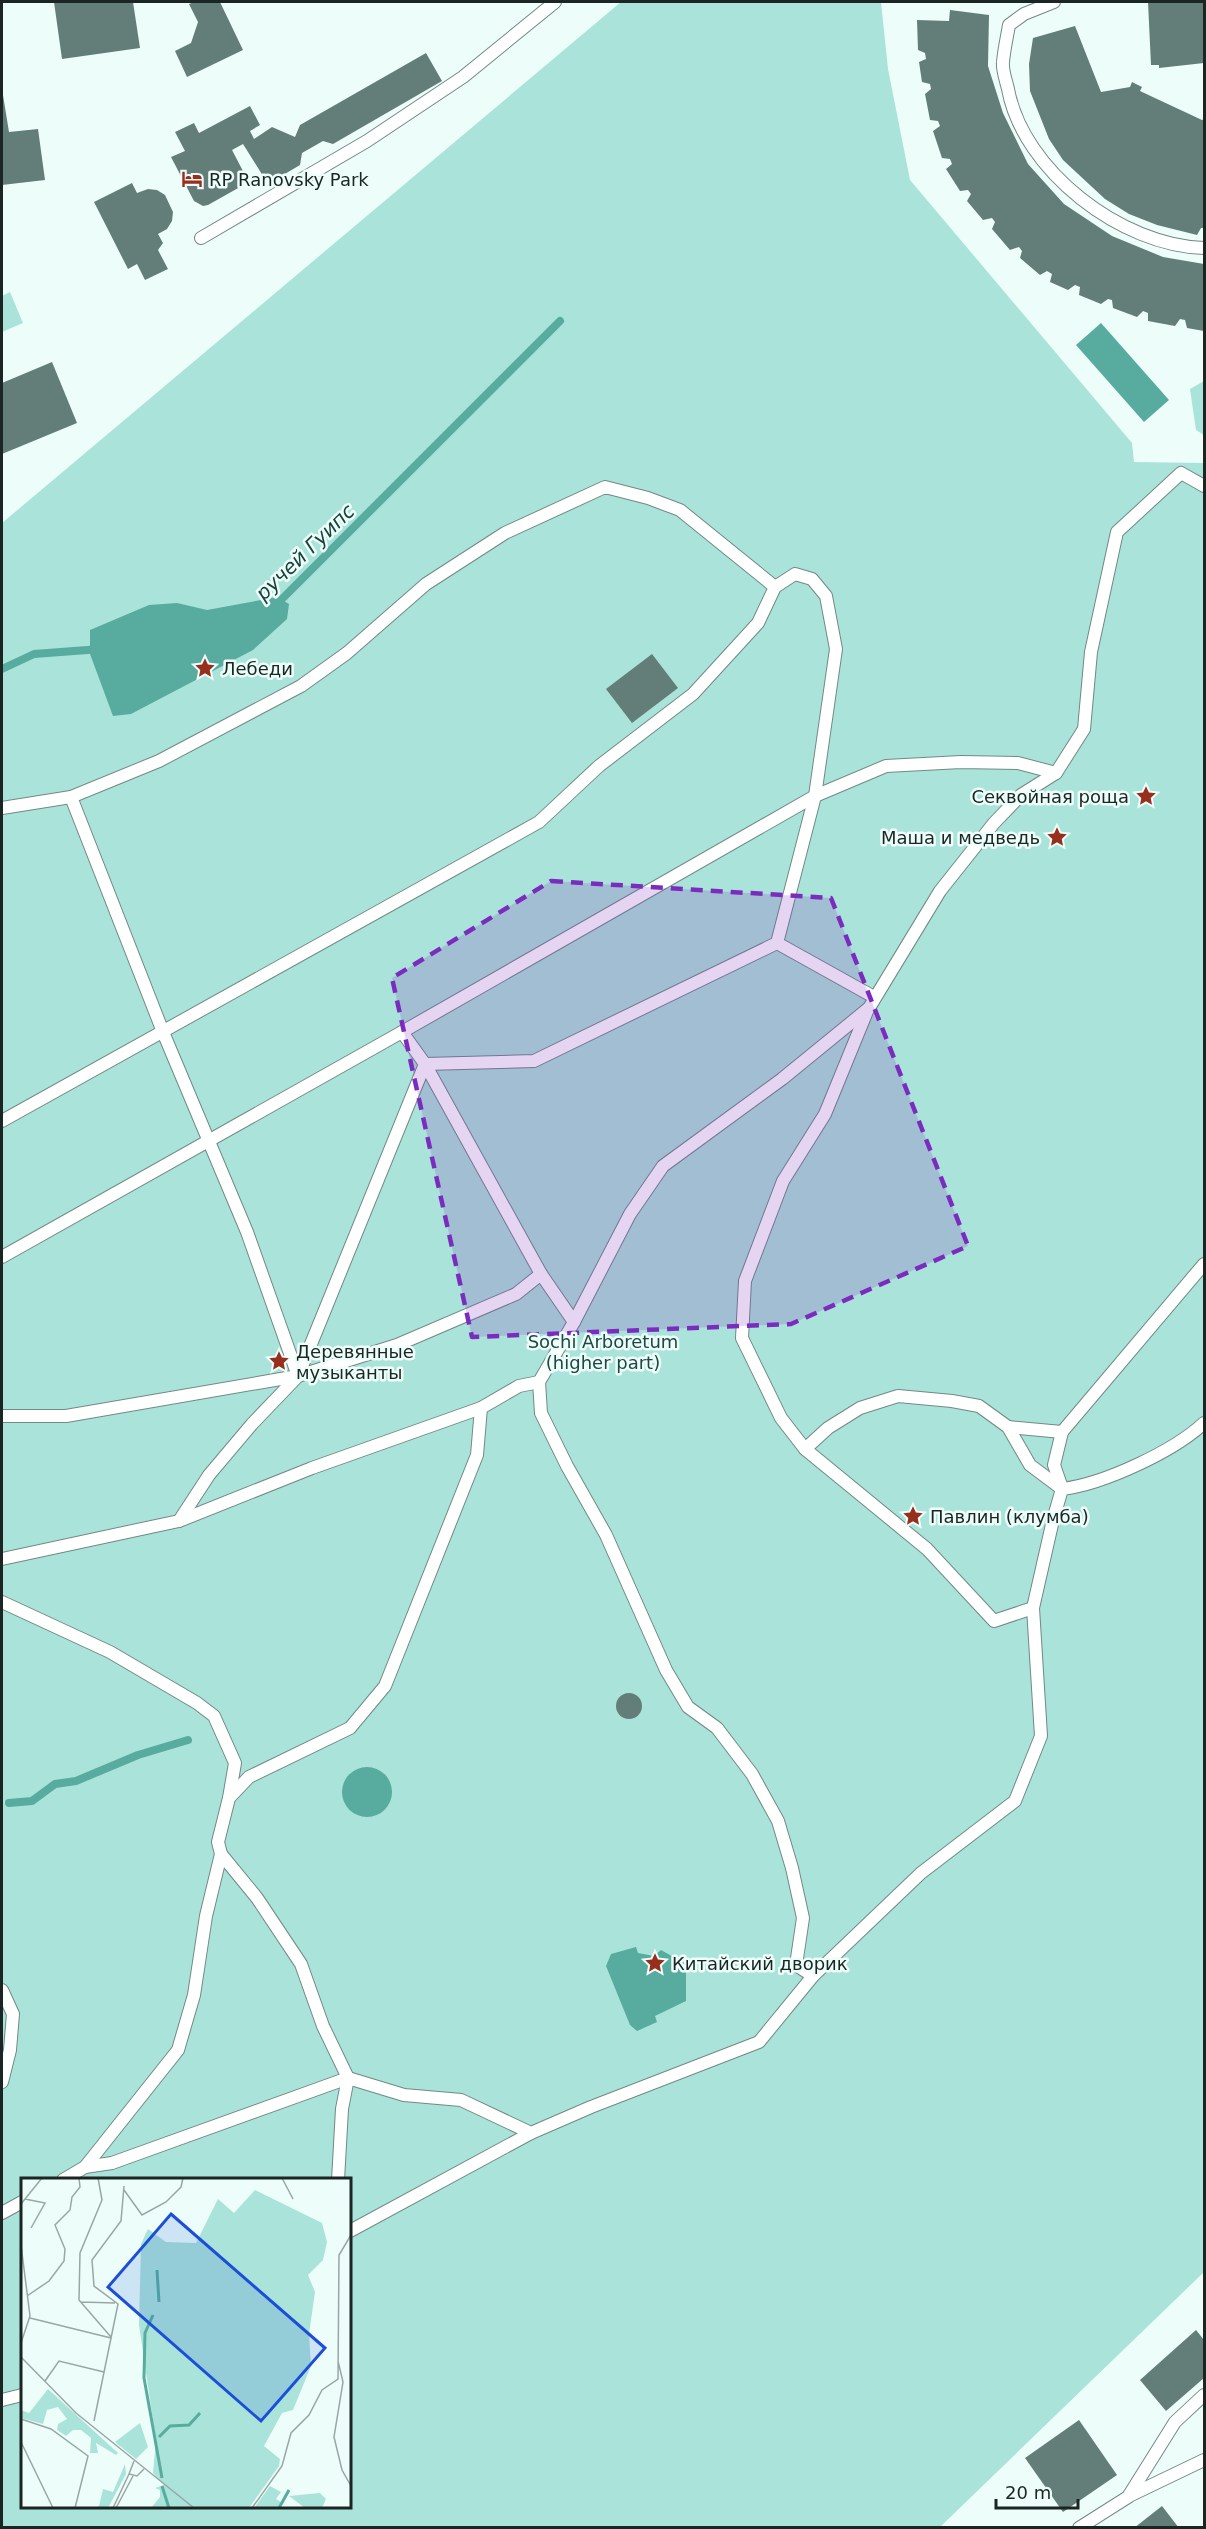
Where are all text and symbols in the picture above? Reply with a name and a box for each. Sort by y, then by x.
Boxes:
hotel icon: RP Ranovsky Park [180,167,204,191]
place label: RP Ranovsky Park [209,169,369,190]
water label: ручей Гуипс [250,499,359,606]
place icon: Лебеди [193,656,217,680]
place label: Лебеди [222,658,293,679]
place icon: Секвойная роща [1134,784,1158,808]
place label: Секвойная роща [971,786,1129,807]
place icon: Маша и медведь [1045,825,1069,849]
place label: Маша и медведь [881,827,1040,848]
park label: Sochi Arboretum (higher part) [528,1331,678,1373]
place label: Деревянные музыканты [296,1341,414,1383]
place icon: Деревянные музыканты [267,1349,291,1373]
place icon: Павлин (клумба) [901,1504,925,1528]
place label: Павлин (клумба) [930,1506,1089,1527]
place icon: Китайский дворик [643,1951,667,1975]
place label: Китайский дворик [672,1953,848,1974]
inset map [21,2178,351,2508]
scale bar [996,2472,1078,2510]
text: 20 m [1005,2482,1051,2503]

